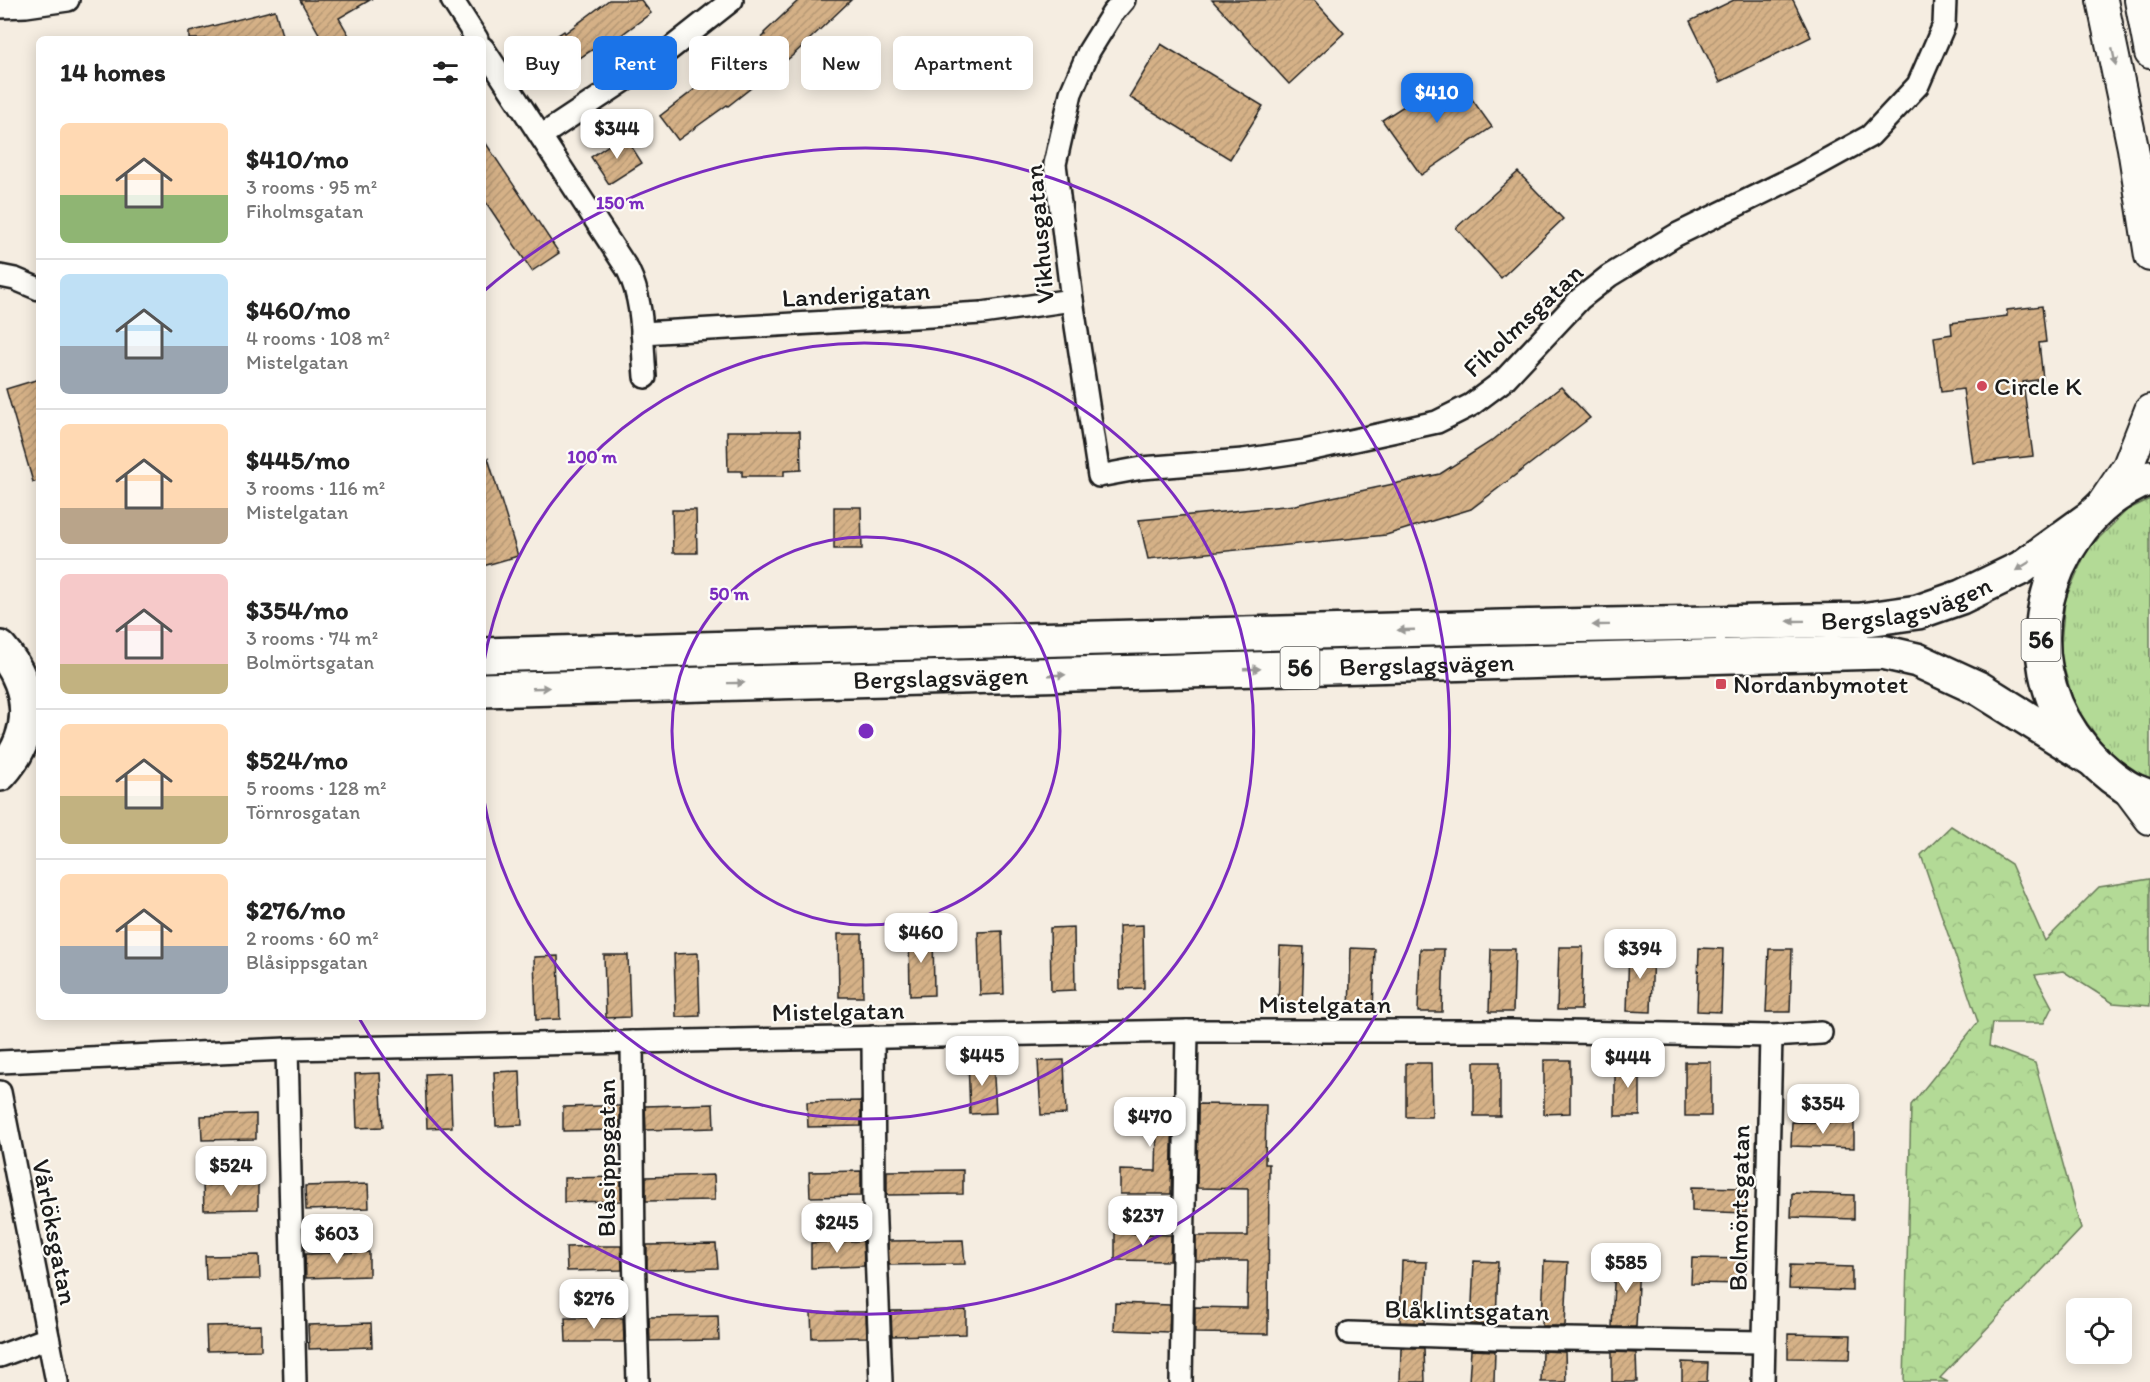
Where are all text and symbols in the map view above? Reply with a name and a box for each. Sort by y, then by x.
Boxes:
chip: Buy [504,36,581,90]
chip: Rent [593,36,677,90]
chip: Filters [689,36,789,90]
chip: New [801,36,881,90]
chip: Apartment [893,36,1033,90]
one-way arrow [2110,48,2119,67]
text: 14 homes [60,56,166,88]
icon: filters [429,56,462,89]
pin: $410 [1401,73,1473,124]
text: $410 [1415,80,1459,104]
pin: $344 [581,109,653,160]
text: $344 [594,116,640,140]
text: $410/mo [246,143,349,175]
icon: home [108,147,180,219]
street label: Vikhusgatan [1017,163,1061,305]
text: 3 rooms · 95 m² [246,175,377,199]
text: 150 m [596,192,645,214]
text: Fiholmsgatan [246,199,363,223]
street label: Fiholmsgatan [1456,256,1590,384]
street label: Landerigatan [781,274,931,314]
text: $460/mo [246,294,351,326]
icon: home [108,298,180,370]
text: 4 rooms · 108 m² [246,326,390,350]
text: Mistelgatan [246,350,348,374]
place label: Circle K [1994,370,2082,402]
marker: Circle K [1975,379,1989,393]
text: $445/mo [246,444,350,476]
text: 100 m [567,446,618,468]
icon: home [108,448,180,520]
text: 3 rooms · 116 m² [246,476,385,500]
text: Mistelgatan [246,500,348,524]
one-way arrow [2015,561,2031,572]
street label: Bergslagsvägen [1820,568,1997,637]
text: 50 m [709,583,750,605]
text: $354/mo [246,594,349,626]
icon: home [108,598,180,670]
one-way arrow [1786,616,1805,626]
road number: 56 [2022,619,2060,661]
one-way arrow [1591,620,1610,630]
one-way arrow [1397,625,1416,635]
text: 3 rooms · 74 m² [246,626,378,650]
street label: Bergslagsvägen [1338,646,1515,683]
road number: 56 [1280,647,1320,689]
text: Bolmörtsgatan [246,650,374,674]
street label: Bergslagsvägen [853,659,1029,696]
one-way arrow [1243,665,1262,674]
place label: Nordanbymotet [1733,668,1909,700]
one-way arrow [1048,670,1067,680]
marker: Nordanbymotet [1714,677,1728,691]
one-way arrow [727,679,746,688]
one-way arrow [532,683,551,693]
centre of rings [856,721,876,741]
text: $524/mo [246,744,348,776]
icon: home [108,748,180,820]
text: 5 rooms · 128 m² [246,776,387,800]
text: Törnrosgatan [246,800,360,824]
text: $276/mo [246,894,346,926]
icon: home [108,898,180,970]
pin: $460 [885,913,957,964]
text: $460 [898,920,944,944]
text: 2 rooms · 60 m² [246,926,379,950]
pin: $394 [1604,929,1676,980]
text: $394 [1618,936,1662,960]
text: Blåsippsgatan [246,950,368,974]
street label: Mistelgatan [1259,988,1392,1020]
street label: Mistelgatan [771,994,905,1028]
pin: $445 [946,1036,1018,1087]
pin: $444 [1592,1038,1664,1089]
text: $445 [960,1043,1004,1067]
text: $444 [1605,1045,1651,1069]
street label: Blåsippsgatan [590,1079,622,1237]
pin: $354 [1787,1084,1859,1135]
text: $354 [1801,1091,1845,1115]
pin: $470 [1114,1097,1186,1148]
text: $470 [1128,1104,1172,1128]
street label: Bolmörtsgatan [1722,1124,1756,1292]
pin: $524 [195,1146,267,1197]
text: $524 [209,1153,253,1177]
street label: Vårlöksgatan [25,1156,85,1308]
pin: $237 [1107,1196,1179,1247]
pin: $245 [801,1203,873,1254]
text: $237 [1122,1203,1164,1227]
text: $245 [815,1210,859,1234]
pin: $603 [301,1214,373,1265]
text: $603 [315,1221,359,1245]
pin: $585 [1590,1243,1662,1294]
text: $585 [1605,1250,1647,1274]
pin: $276 [558,1279,630,1330]
text: $276 [573,1286,615,1310]
street label: Blåklintsgatan [1384,1293,1550,1327]
map controls [2066,1298,2132,1364]
button: locate [2066,1298,2132,1364]

